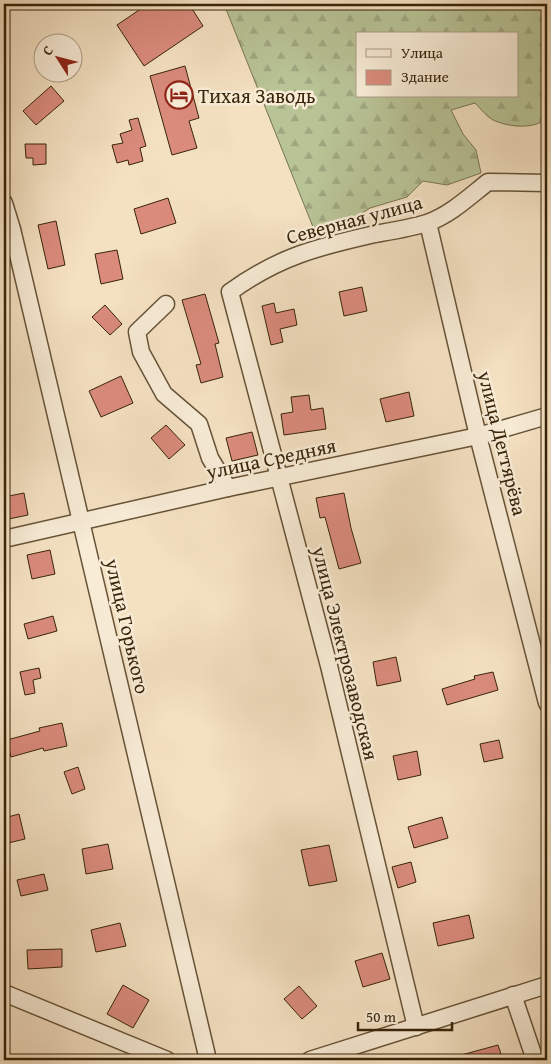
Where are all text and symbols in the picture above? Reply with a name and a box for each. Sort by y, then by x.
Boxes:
north arrow [32,32,82,82]
legend [356,32,518,98]
text: С [37,41,58,59]
text: Улица [401,42,444,63]
text: Здание [401,66,449,87]
hotel icon: Тихая Заводь [164,80,194,110]
place label: Тихая Заводь [198,81,315,110]
street label: Северная улица [283,187,426,251]
street label: улица Дегтярёва [471,367,535,519]
street label: улица Средняя [202,430,339,486]
street label: улица Электрозаводская [305,542,387,763]
street label: улица Горького [98,555,158,696]
scale bar [358,999,452,1031]
text: 50 m [366,1006,397,1027]

